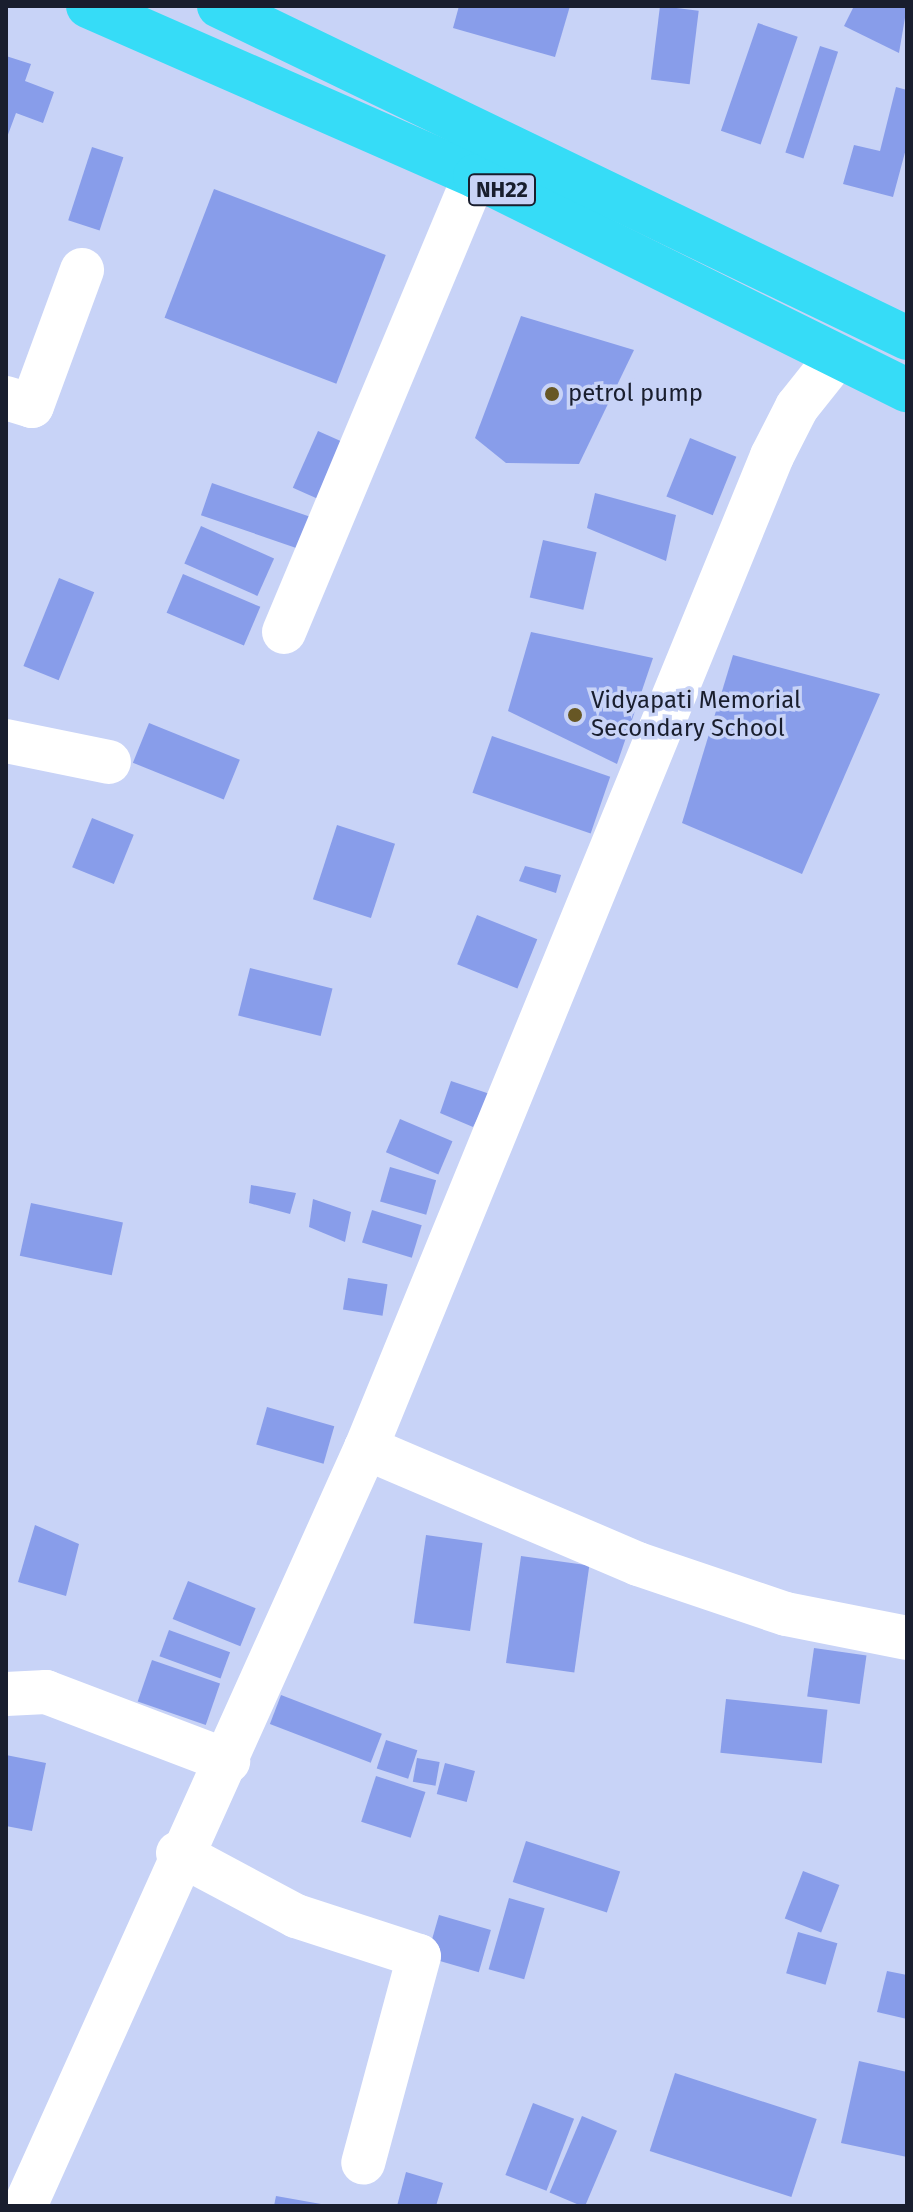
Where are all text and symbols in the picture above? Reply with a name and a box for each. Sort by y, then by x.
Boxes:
road number: NH22 [468,172,536,208]
place label: petrol pump [568,380,703,408]
marker: petrol pump [543,385,561,403]
place label: Vidyapati Memorial Secondary School [591,687,801,743]
marker: Vidyapati Memorial Secondary School [566,706,584,724]

